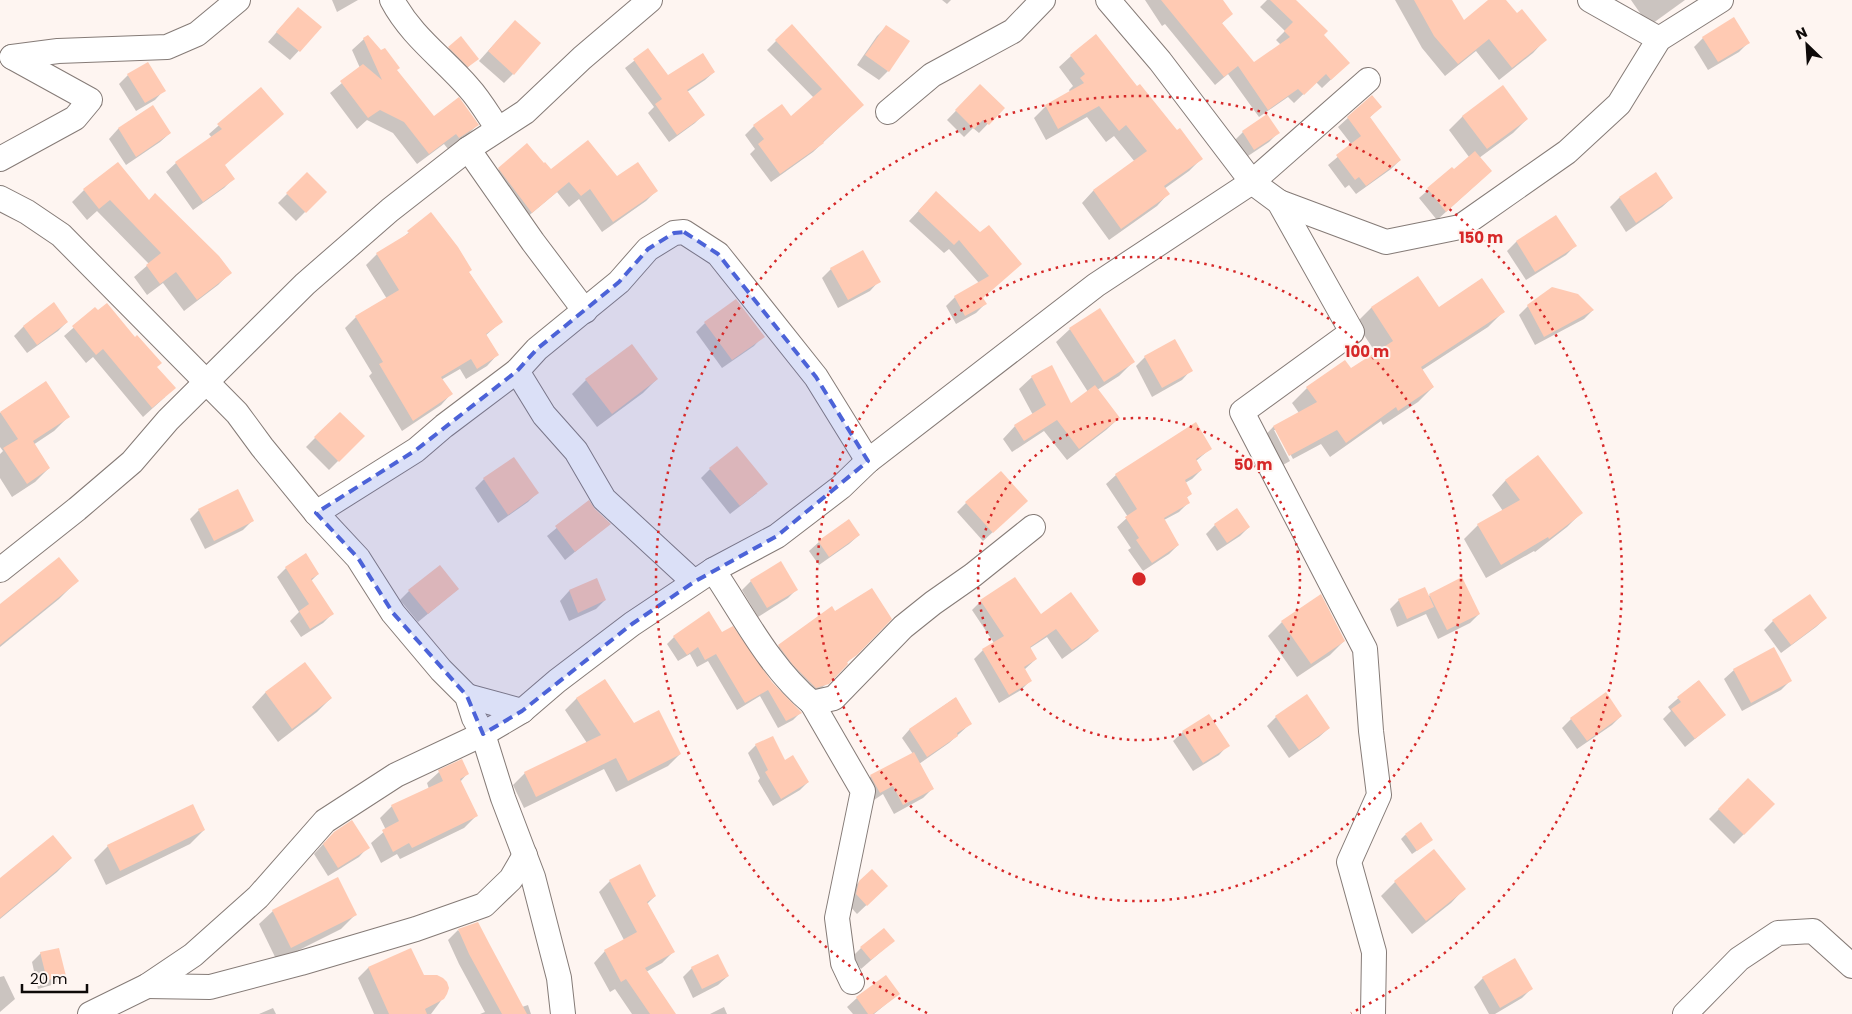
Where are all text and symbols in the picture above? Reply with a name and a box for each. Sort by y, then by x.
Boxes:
north arrow [1782,20,1832,70]
text: N [1793,22,1811,45]
text: 150 m [1459,227,1503,248]
text: 100 m [1345,341,1389,362]
text: 50 m [1234,454,1272,475]
centre of rings [1130,570,1148,588]
scale bar [22,962,88,994]
text: 20 m [30,968,68,989]

